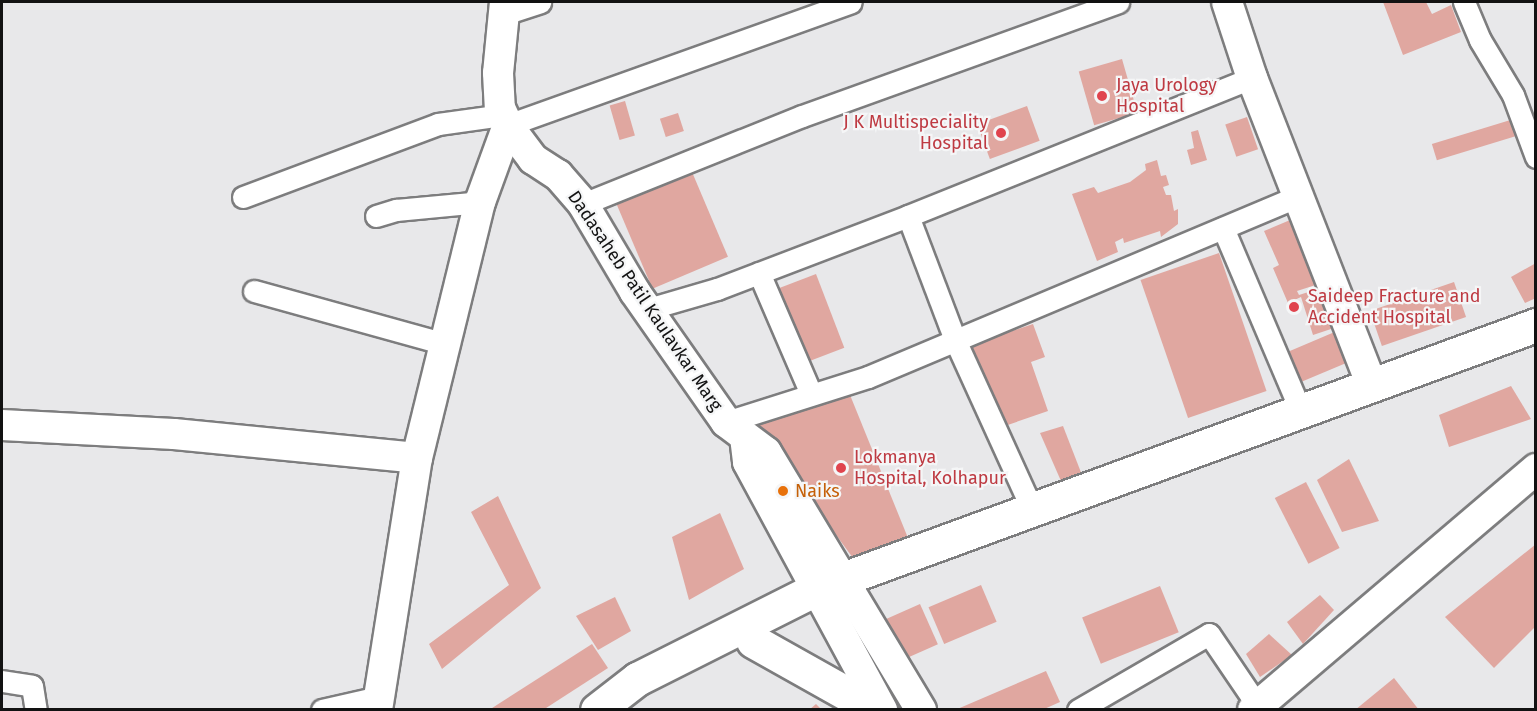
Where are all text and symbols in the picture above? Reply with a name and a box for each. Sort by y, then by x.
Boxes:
place label: Jaya Urology Hospital [1116,75,1217,118]
marker: Jaya Urology Hospital [1093,87,1111,105]
place label: J K Multispeciality Hospital [843,112,988,154]
marker: J K Multispeciality Hospital [992,124,1010,142]
street label: Dadasaheb Patil Kaulavkar Marg [563,187,727,415]
place label: Saideep Fracture and Accident Hospital [1308,286,1481,328]
marker: Saideep Fracture and Accident Hospital [1285,298,1303,316]
place label: Lokmanya Hospital, Kolhapur [854,447,1006,490]
marker: Lokmanya Hospital, Kolhapur [832,459,850,477]
place label: Naiks [795,480,840,502]
marker: Naiks [776,484,790,498]

